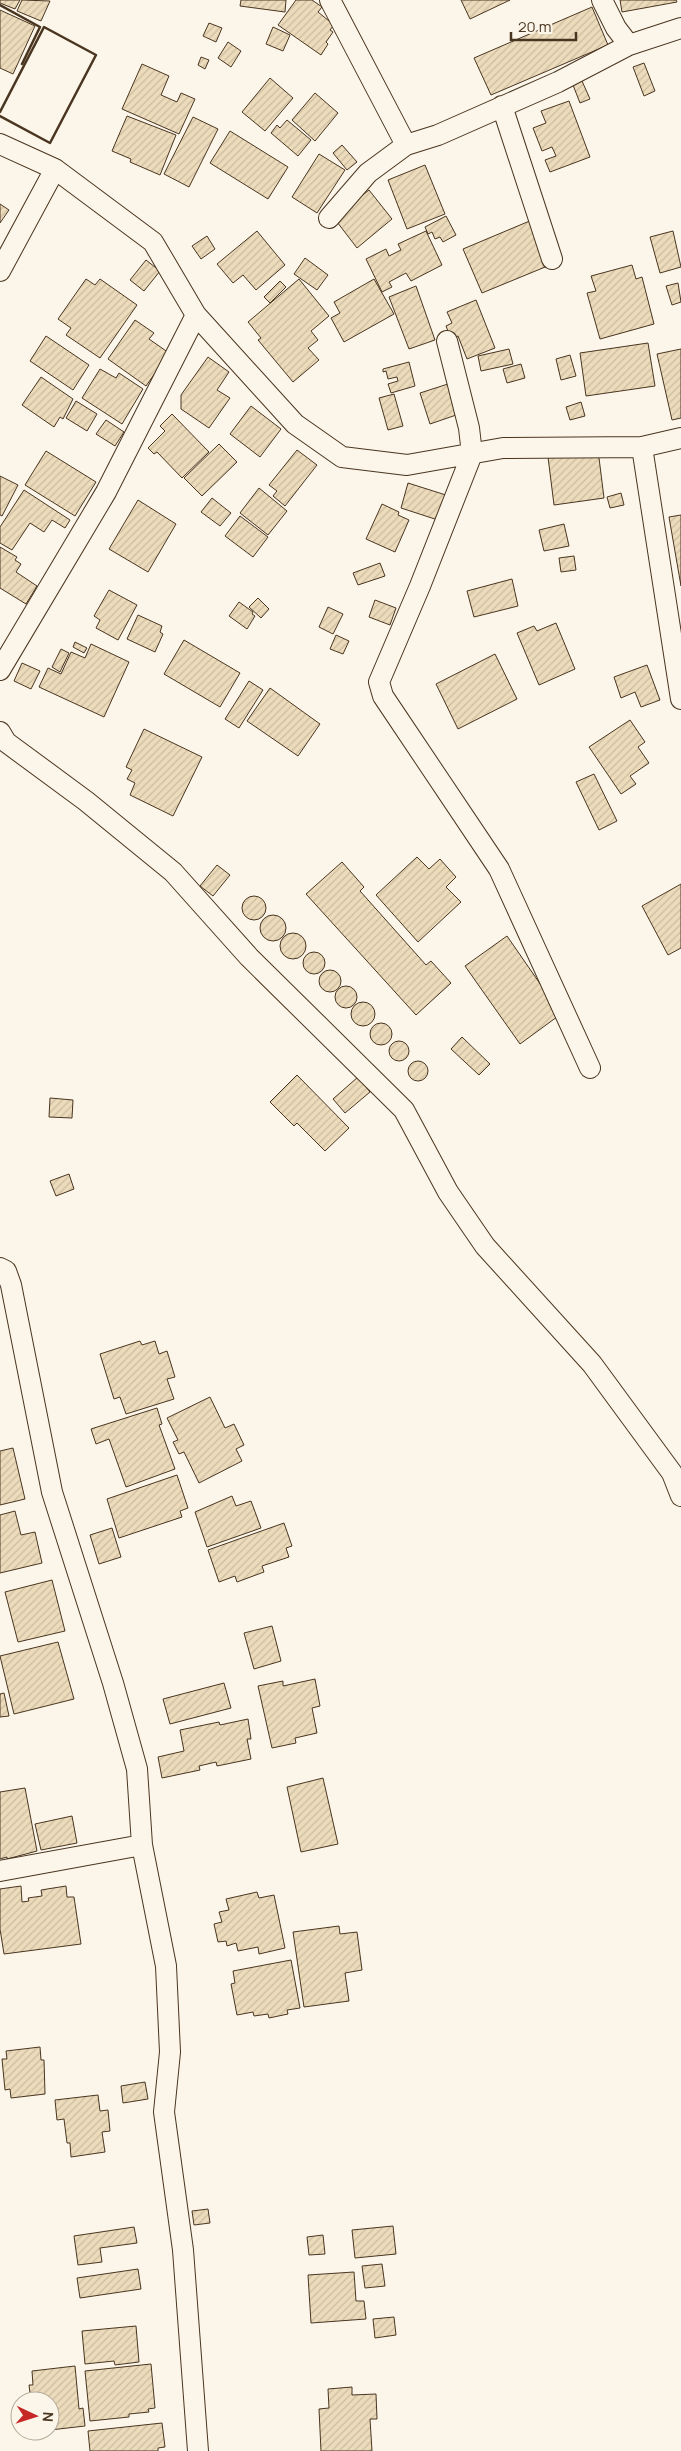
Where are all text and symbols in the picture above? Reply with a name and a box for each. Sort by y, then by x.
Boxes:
scale bar [511,10,576,42]
text: 20 m [518,16,551,37]
north arrow [10,2391,60,2441]
text: N [39,2411,58,2423]

